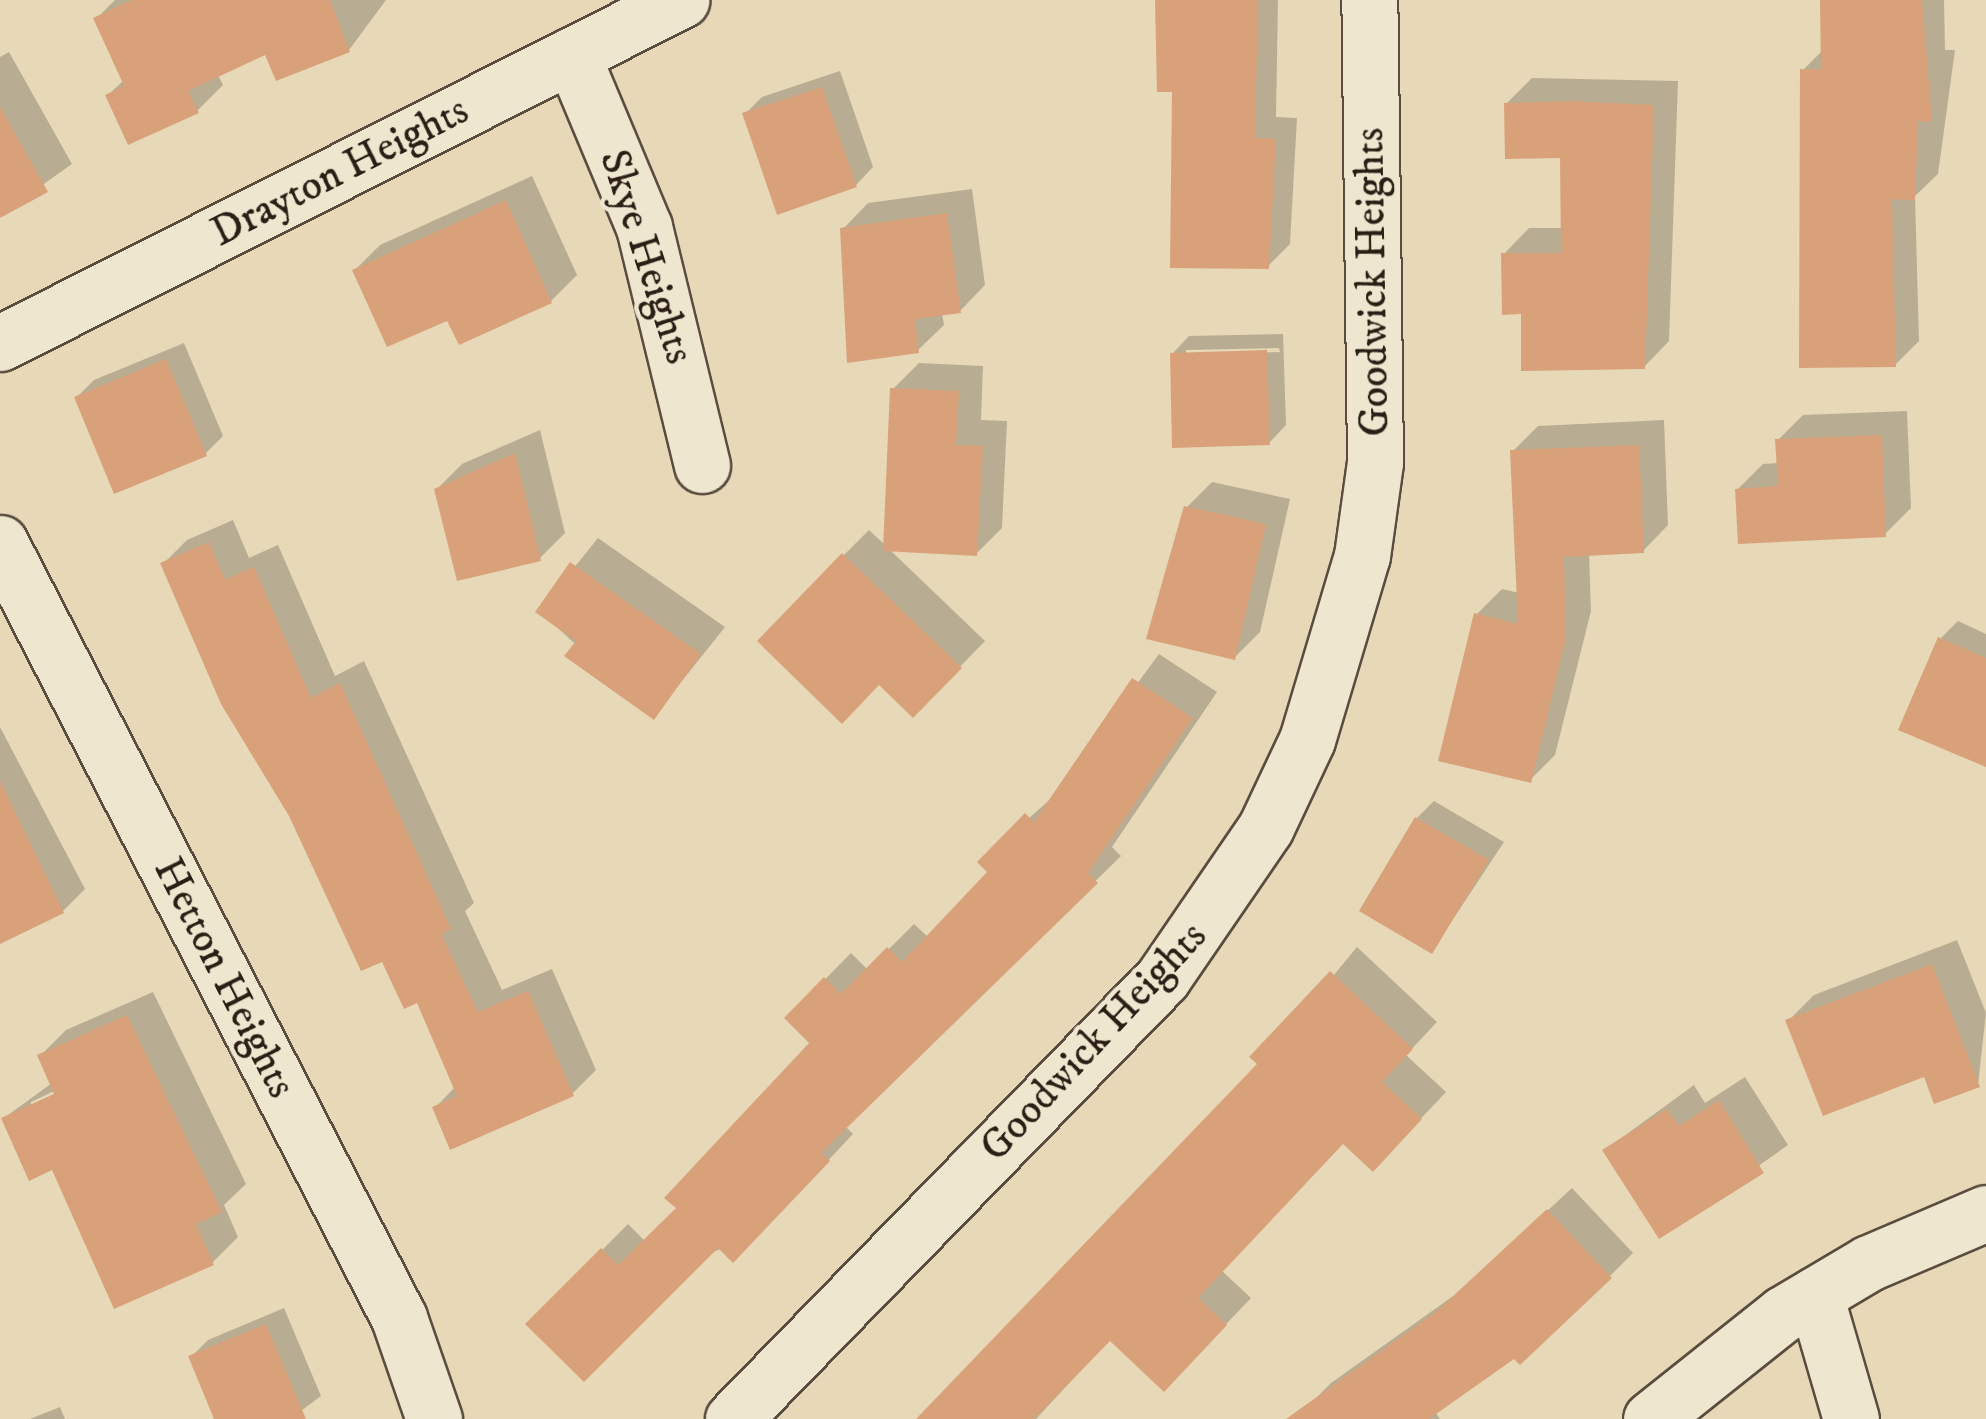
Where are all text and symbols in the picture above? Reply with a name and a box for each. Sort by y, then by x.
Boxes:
street label: Drayton Heights [203,86,477,258]
street label: Goodwick Heights [1345,127,1401,437]
street label: Skye Heights [588,144,704,370]
street label: Hetton Heights [142,849,306,1107]
street label: Goodwick Heights [970,912,1218,1172]

